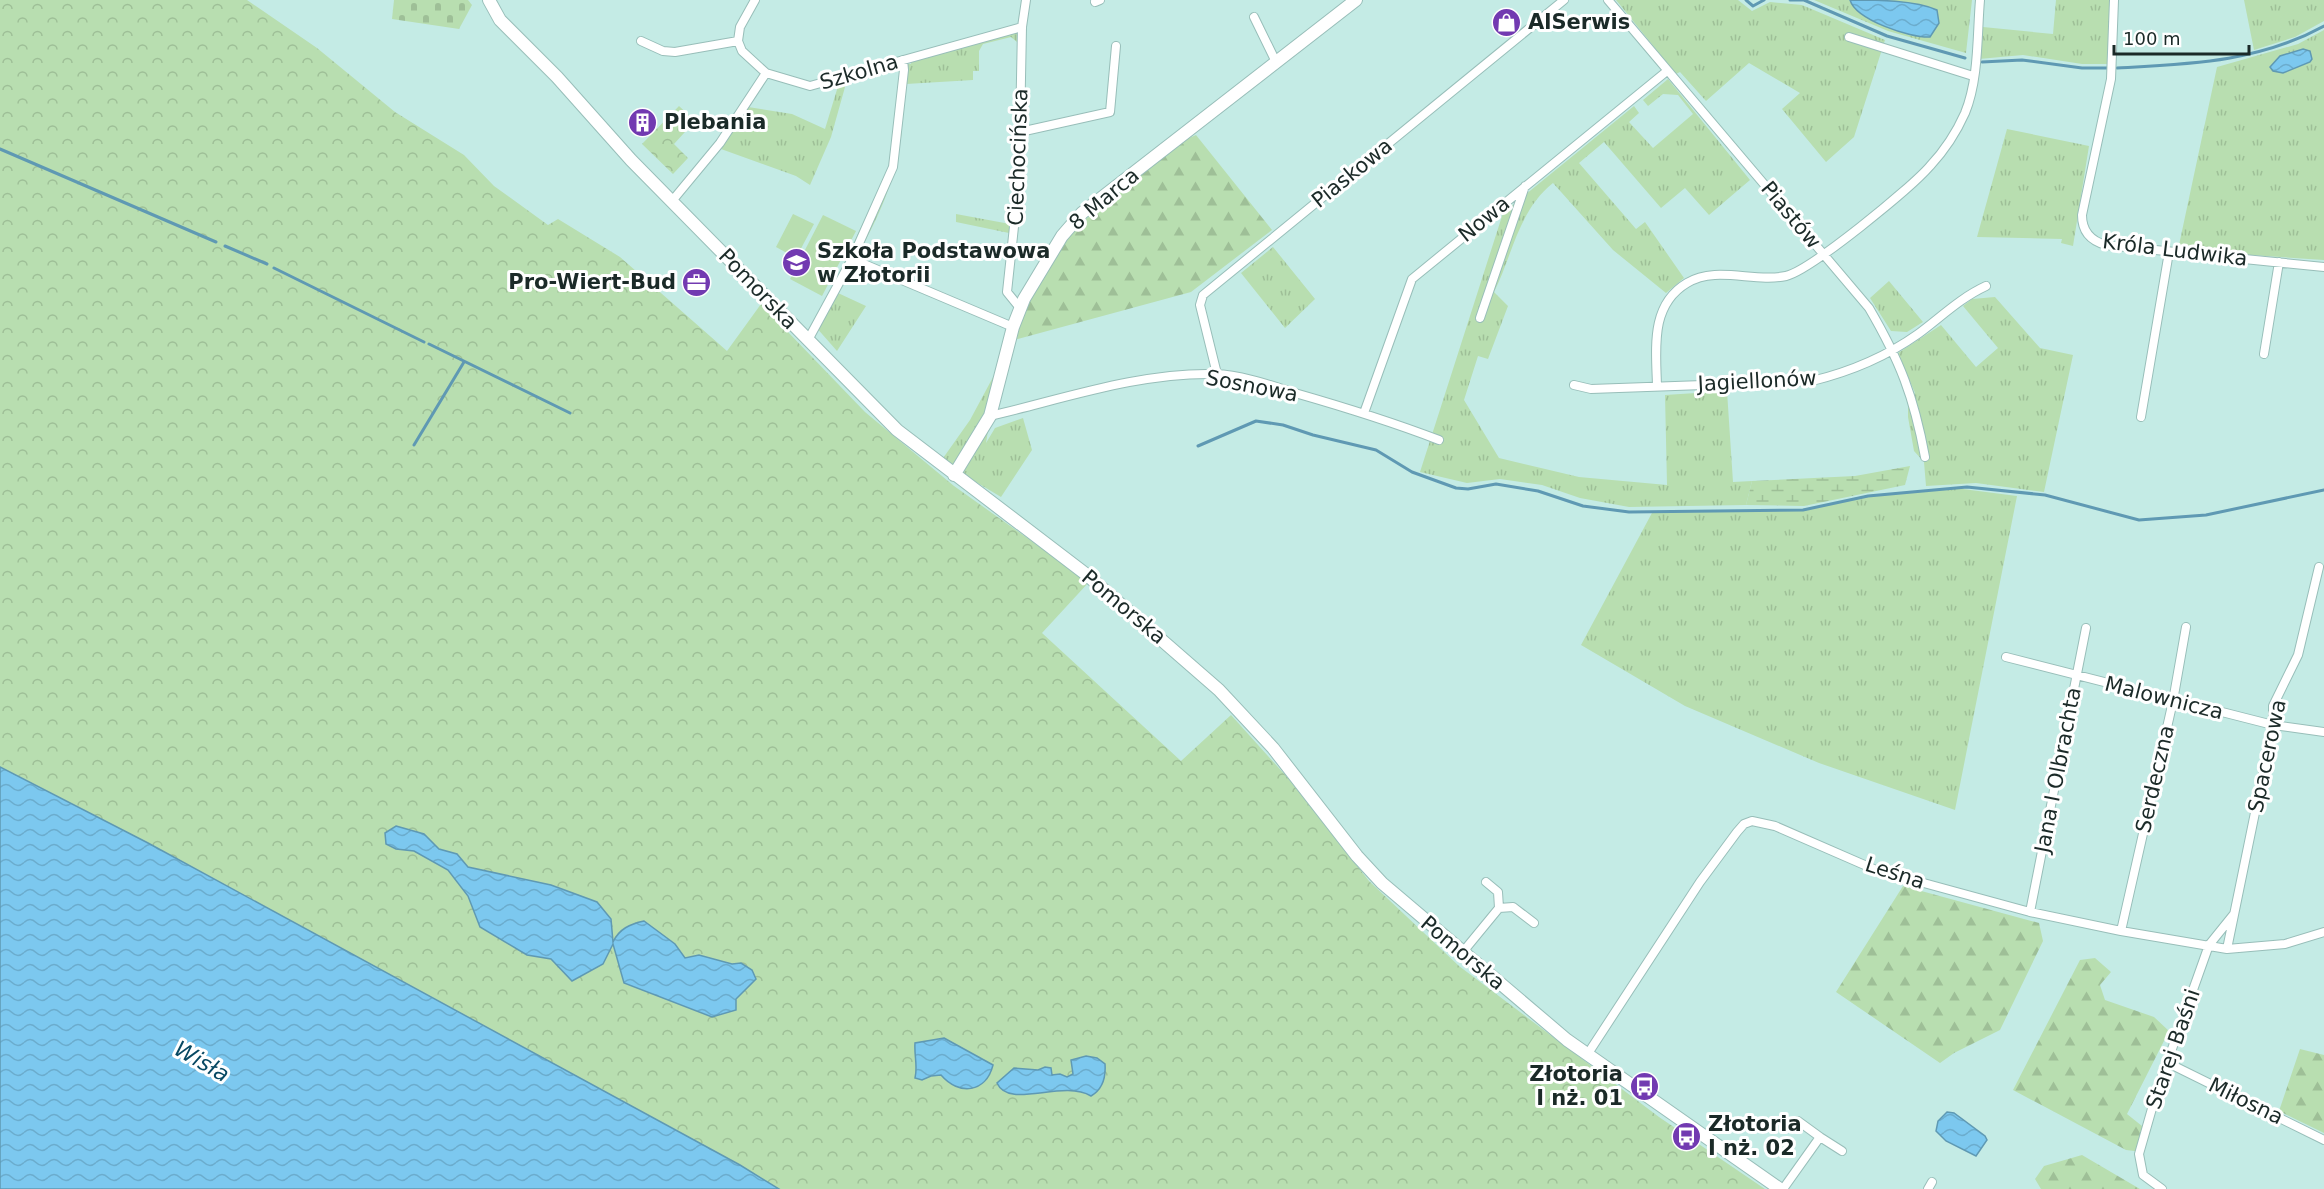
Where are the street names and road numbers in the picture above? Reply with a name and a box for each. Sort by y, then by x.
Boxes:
street label: Szkolna [817,49,901,95]
street label: Ciechocińska [1004,88,1032,226]
street label: Piaskowa [1307,133,1397,213]
street label: 8 Marca [1064,163,1144,235]
street label: Piastów [1756,177,1826,253]
street label: Nowa [1454,191,1514,247]
street label: Króla Ludwika [2101,229,2249,271]
street label: Pomorska [714,244,802,334]
street label: Sosnowa [1204,365,1300,407]
street label: Jagiellonów [1695,366,1817,396]
street label: Pomorska [1077,565,1171,649]
street label: Malownicza [2102,672,2226,724]
street label: Jana I Olbrachta [2030,685,2086,857]
street label: Spacerowa [2243,697,2291,815]
street label: Serdeczna [2131,723,2179,835]
street label: Leśna [1862,852,1928,894]
street label: Pomorska [1416,911,1510,995]
street label: Starej Baśni [2141,986,2205,1112]
street label: Miłosna [2205,1073,2287,1129]

